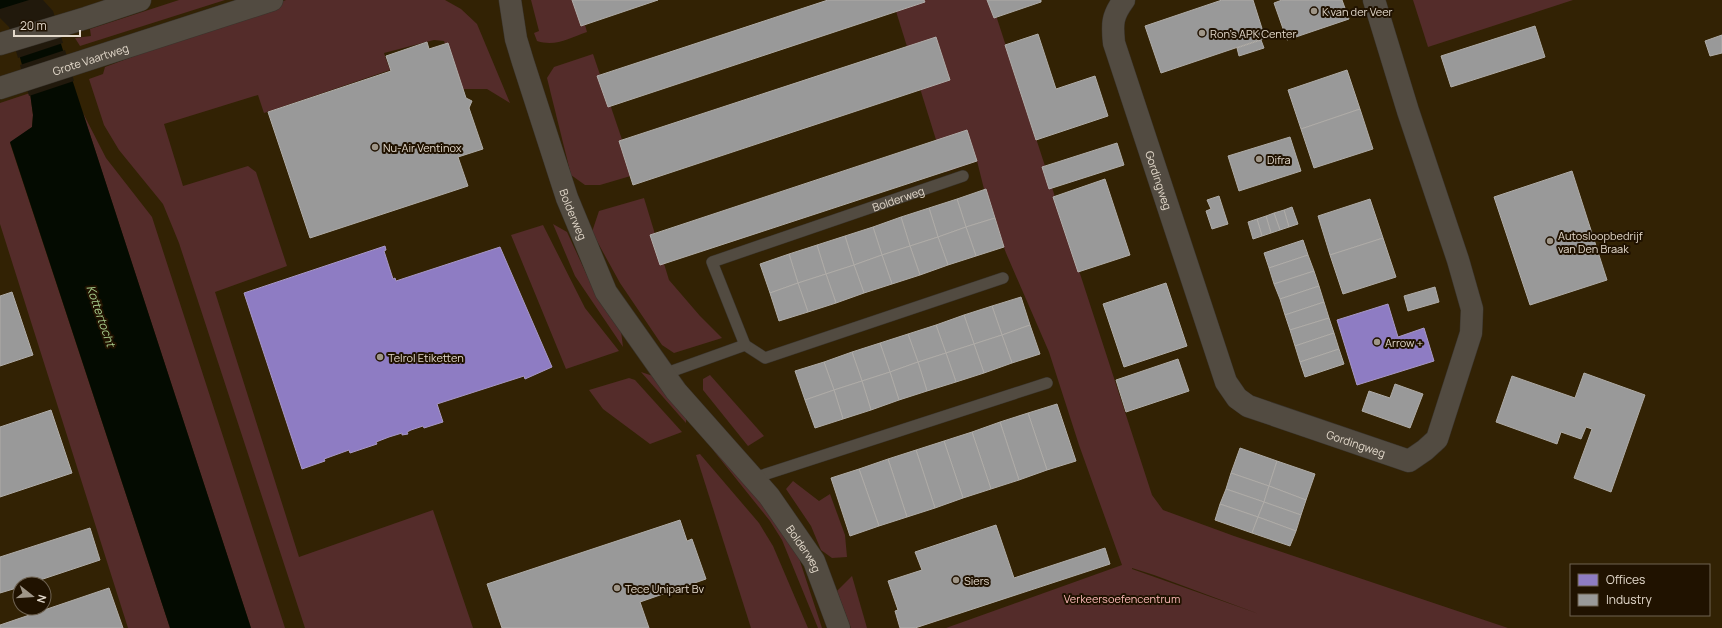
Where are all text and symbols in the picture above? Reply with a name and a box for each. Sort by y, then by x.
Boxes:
place label: K van der Veer [1322,4,1393,19]
marker: K van der Veer [1309,6,1319,16]
scale bar [14,12,80,38]
text: 20 m [20,17,47,34]
place label: Ron's APK Center [1210,26,1296,41]
marker: Ron's APK Center [1197,28,1207,38]
street label: Grote Vaartweg [51,39,130,78]
place label: Nu-Air Ventinox [383,140,462,155]
marker: Nu-Air Ventinox [370,142,380,152]
street label: Gordingweg [1143,148,1176,212]
place label: Difra [1267,152,1291,167]
marker: Difra [1254,154,1264,164]
street label: Bolderweg [870,182,926,214]
street label: Bolderweg [557,187,591,242]
place label: Autosloopbedrijf van Den Braak [1558,228,1643,256]
marker: Autosloopbedrijf van Den Braak [1545,236,1555,246]
water label: Kottertocht [83,283,120,350]
place label: Arrow + [1385,335,1423,350]
marker: Arrow + [1372,337,1382,347]
place label: Telrol Etiketten [388,350,464,365]
marker: Telrol Etiketten [375,352,385,362]
street label: Gordingweg [1325,426,1388,460]
street label: Bolderweg [783,522,825,574]
legend [1570,564,1710,616]
text: Offices [1606,571,1645,588]
place label: Siers [964,573,990,588]
marker: Siers [951,575,961,585]
north arrow [12,576,52,616]
place label: Tece Unipart Bv [625,581,704,596]
marker: Tece Unipart Bv [612,583,622,593]
park label: Verkeersoefencentrum [1064,591,1180,606]
text: Industry [1606,591,1652,608]
text: N [34,593,50,605]

